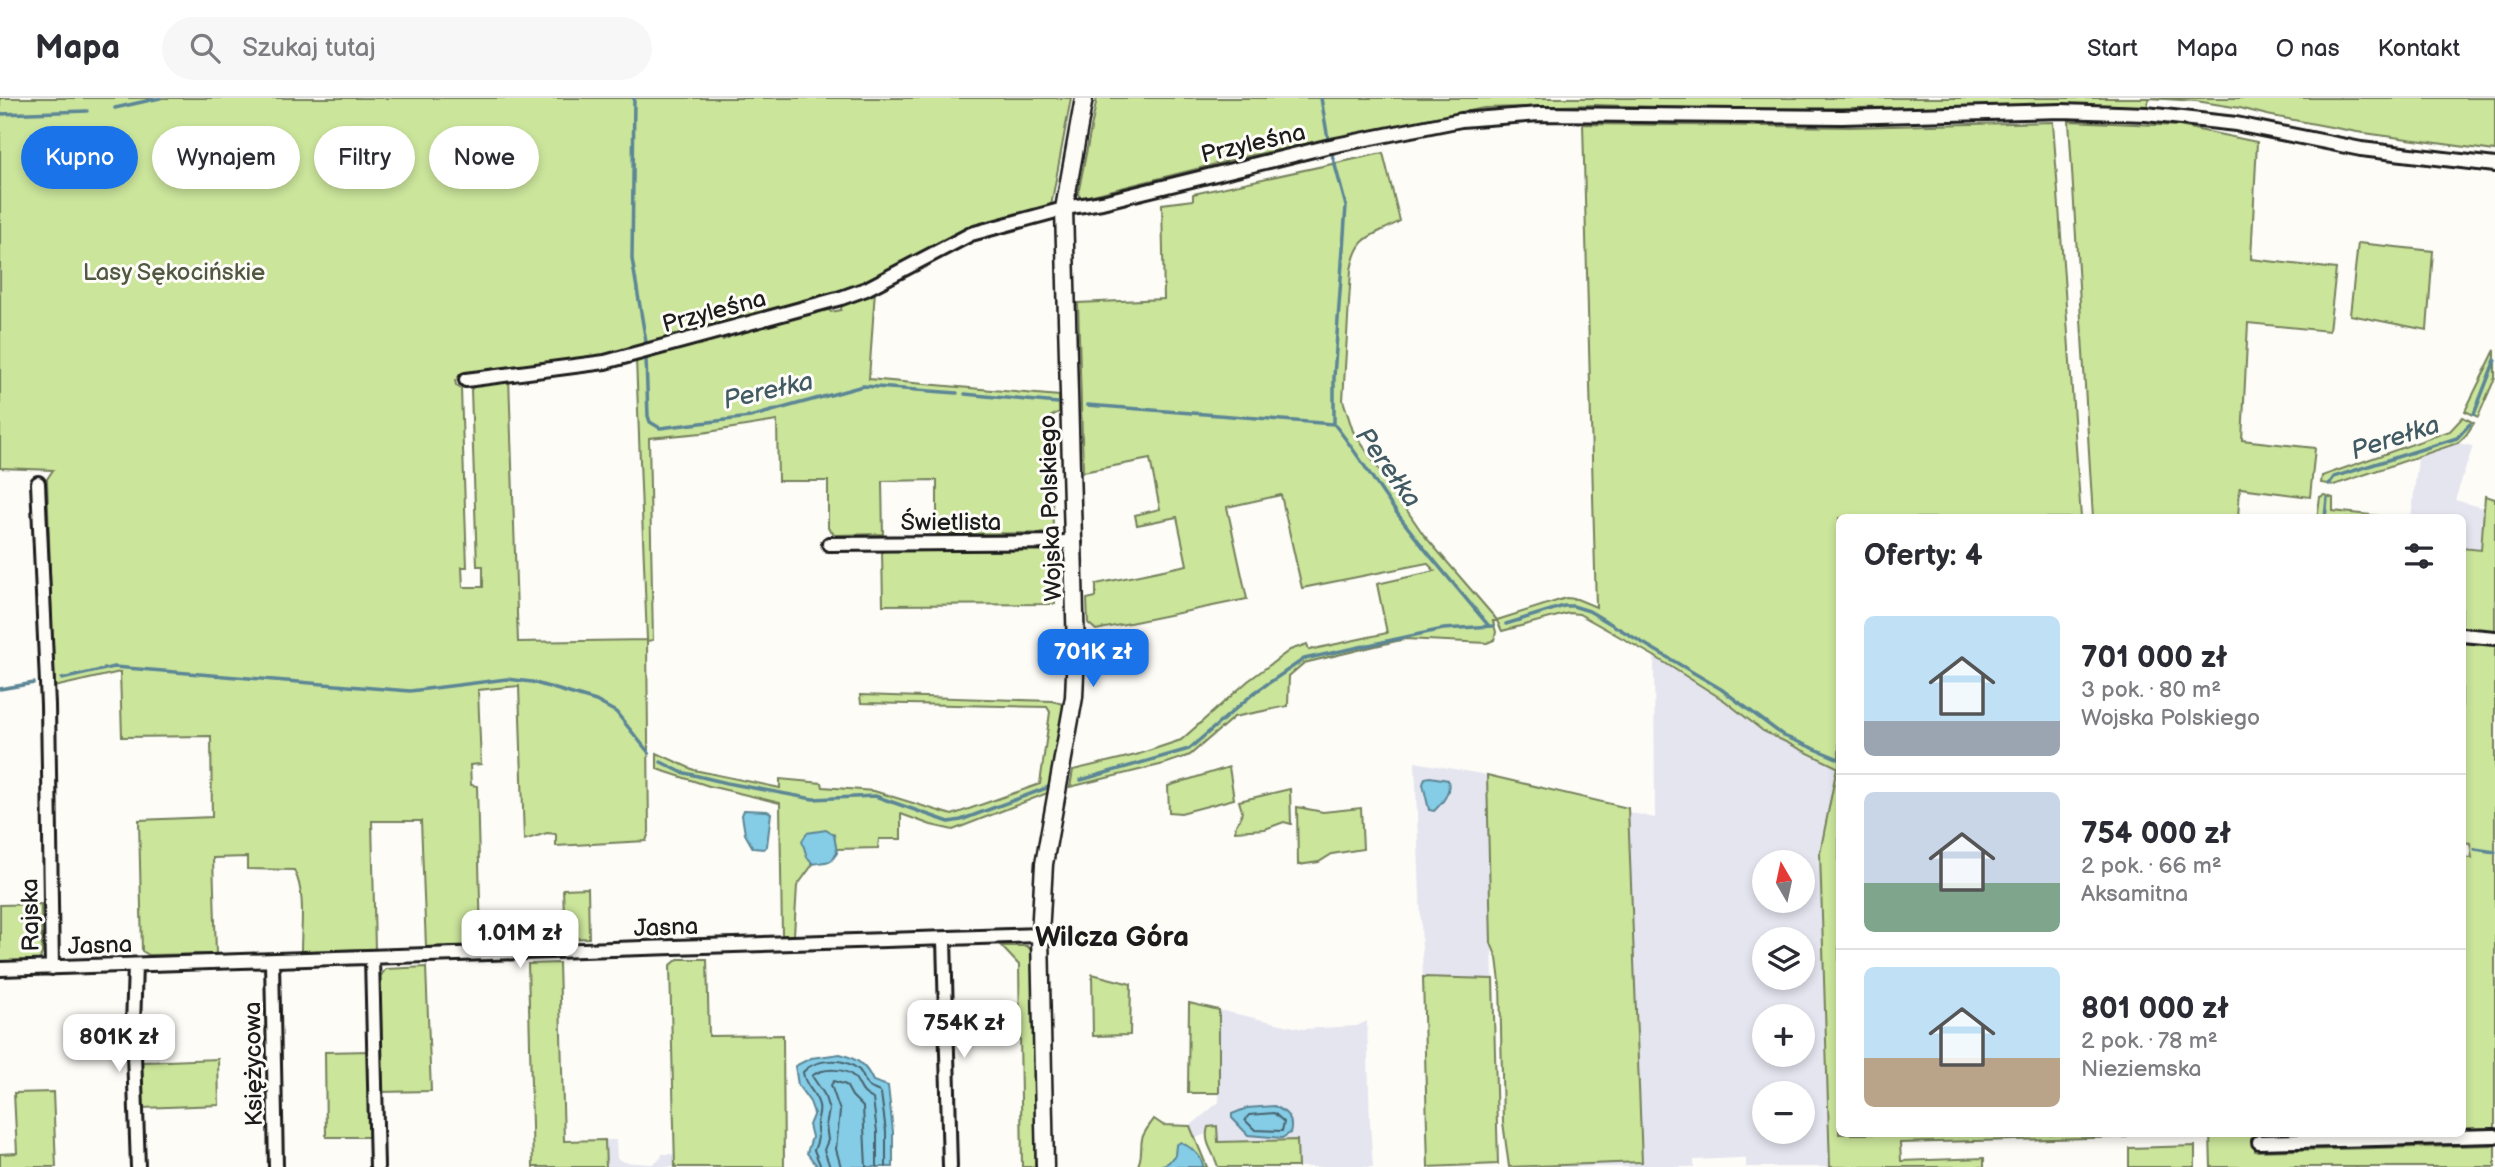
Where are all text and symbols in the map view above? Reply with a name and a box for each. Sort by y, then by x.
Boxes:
search box [162,17,652,80]
text: Mapa [35,28,120,68]
icon: search [186,29,224,67]
text: Szukaj tutaj [242,33,376,64]
text: Start [2087,34,2138,63]
text: Mapa [2176,34,2238,63]
text: O nas [2276,34,2340,63]
text: Kontakt [2378,34,2460,63]
street label: Przyleśna [1198,117,1308,170]
chip: Kupno [21,126,138,189]
chip: Wynajem [152,126,300,189]
chip: Filtry [314,126,415,189]
chip: Nowe [429,126,539,189]
park label: Lasy Sękocińskie [83,258,265,287]
street label: Przyleśna [659,284,769,339]
water label: Perełka [720,366,816,417]
water label: Perełka [2347,410,2444,467]
street label: Wojska Polskiego [1033,414,1068,602]
water label: Perełka [1348,422,1427,514]
street label: Świetlista [901,507,1001,537]
icon: filters [2400,537,2438,575]
text: Oferty: 4 [1864,538,1983,574]
pin: 701K zł [1028,630,1158,689]
text: 701K zł [1054,638,1132,666]
text: 701 000 zł [2081,640,2227,676]
icon: home [1920,644,2004,728]
text: 3 pok. · 80 m² [2081,676,2221,704]
text: Wojska Polskiego [2081,704,2260,732]
text: 754 000 zł [2081,816,2231,852]
icon: home [1920,820,2004,904]
north arrow [1752,850,1815,914]
map controls [1752,850,1815,1144]
text: 2 pok. · 66 m² [2081,852,2222,880]
street label: Rajska [15,878,46,952]
text: Aksamitna [2081,880,2188,908]
pin: 1.01M zł [448,910,592,970]
street label: Jasna [633,912,699,943]
text: 1.01M zł [478,919,562,947]
district label: Wilcza Góra [1035,921,1189,954]
button: layers [1752,927,1815,990]
street label: Jasna [67,930,133,961]
text: 801 000 zł [2081,991,2229,1027]
icon: home [1920,995,2004,1079]
pin: 754K zł [899,1000,1029,1060]
street label: Księżycowa [238,1001,269,1127]
button: + [1752,1004,1815,1067]
text: 754K zł [923,1009,1005,1037]
pin: 801K zł [54,1014,184,1074]
text: 801K zł [79,1023,159,1051]
text: 2 pok. · 78 m² [2081,1027,2218,1055]
text: Nieziemska [2081,1055,2202,1083]
button: − [1752,1081,1815,1144]

